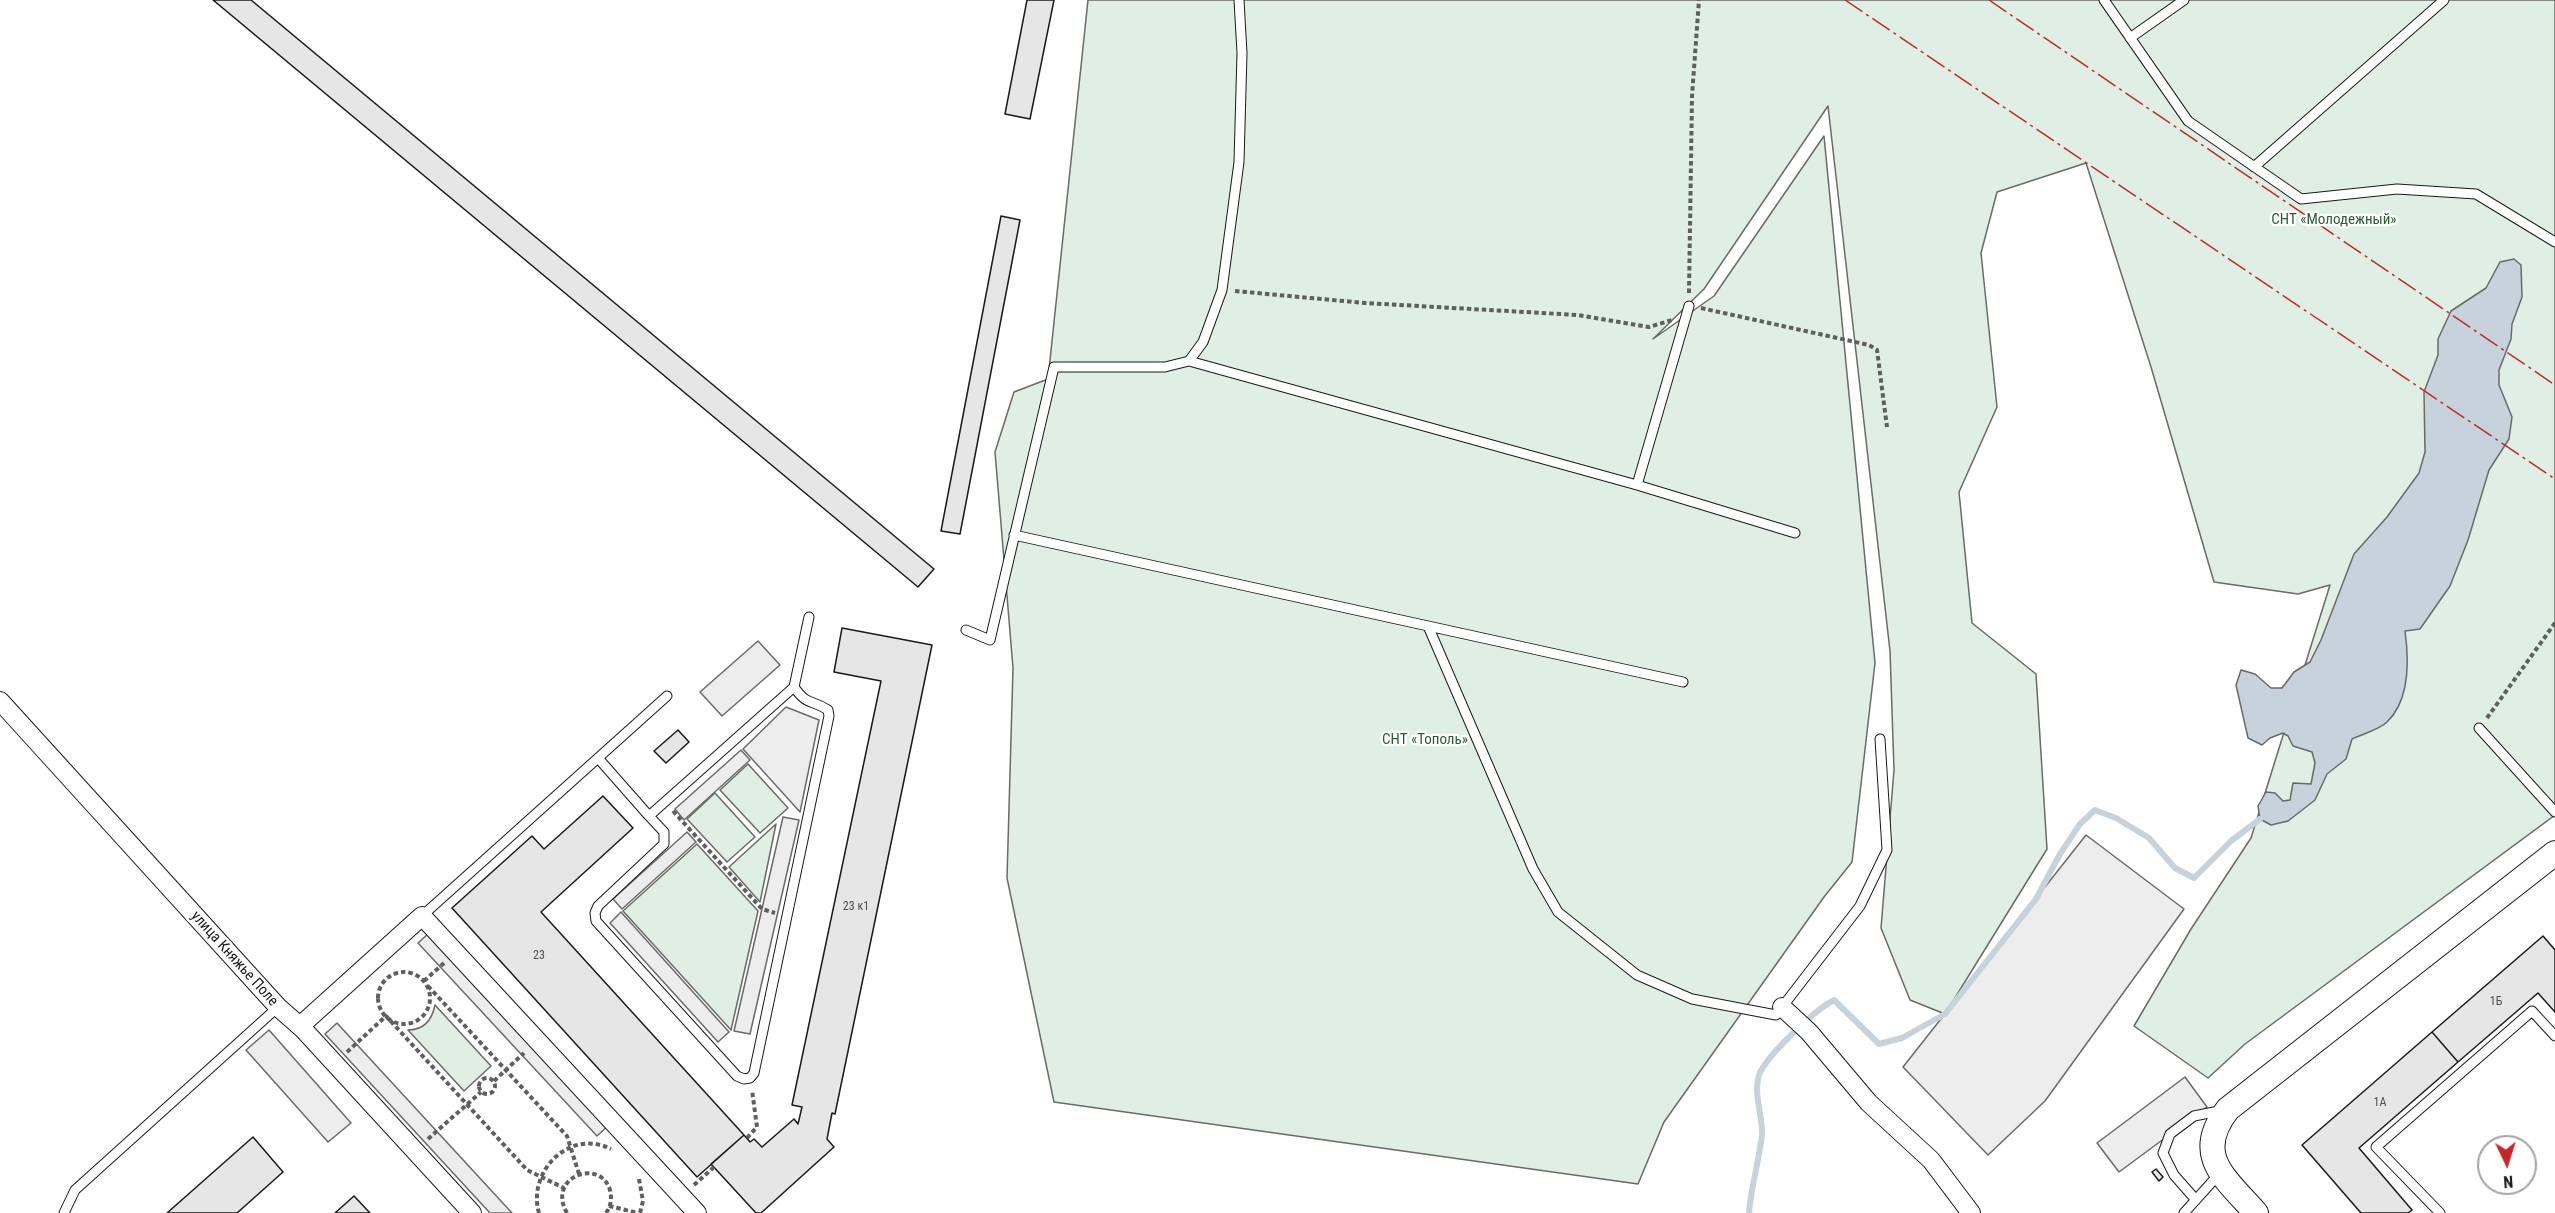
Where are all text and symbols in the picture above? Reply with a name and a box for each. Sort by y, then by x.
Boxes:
park label: СНТ «Молодежный» [2271,211,2397,229]
park label: СНТ «Тополь» [1382,731,1468,749]
house number: 23 к1 [843,900,869,914]
street label: улица Княжье Поле [187,908,281,1010]
house number: 23 [533,949,545,963]
house number: 1Б [2490,995,2502,1009]
house number: 1А [2374,1096,2386,1110]
north arrow [2477,1135,2537,1195]
text: N [2503,1172,2514,1191]

